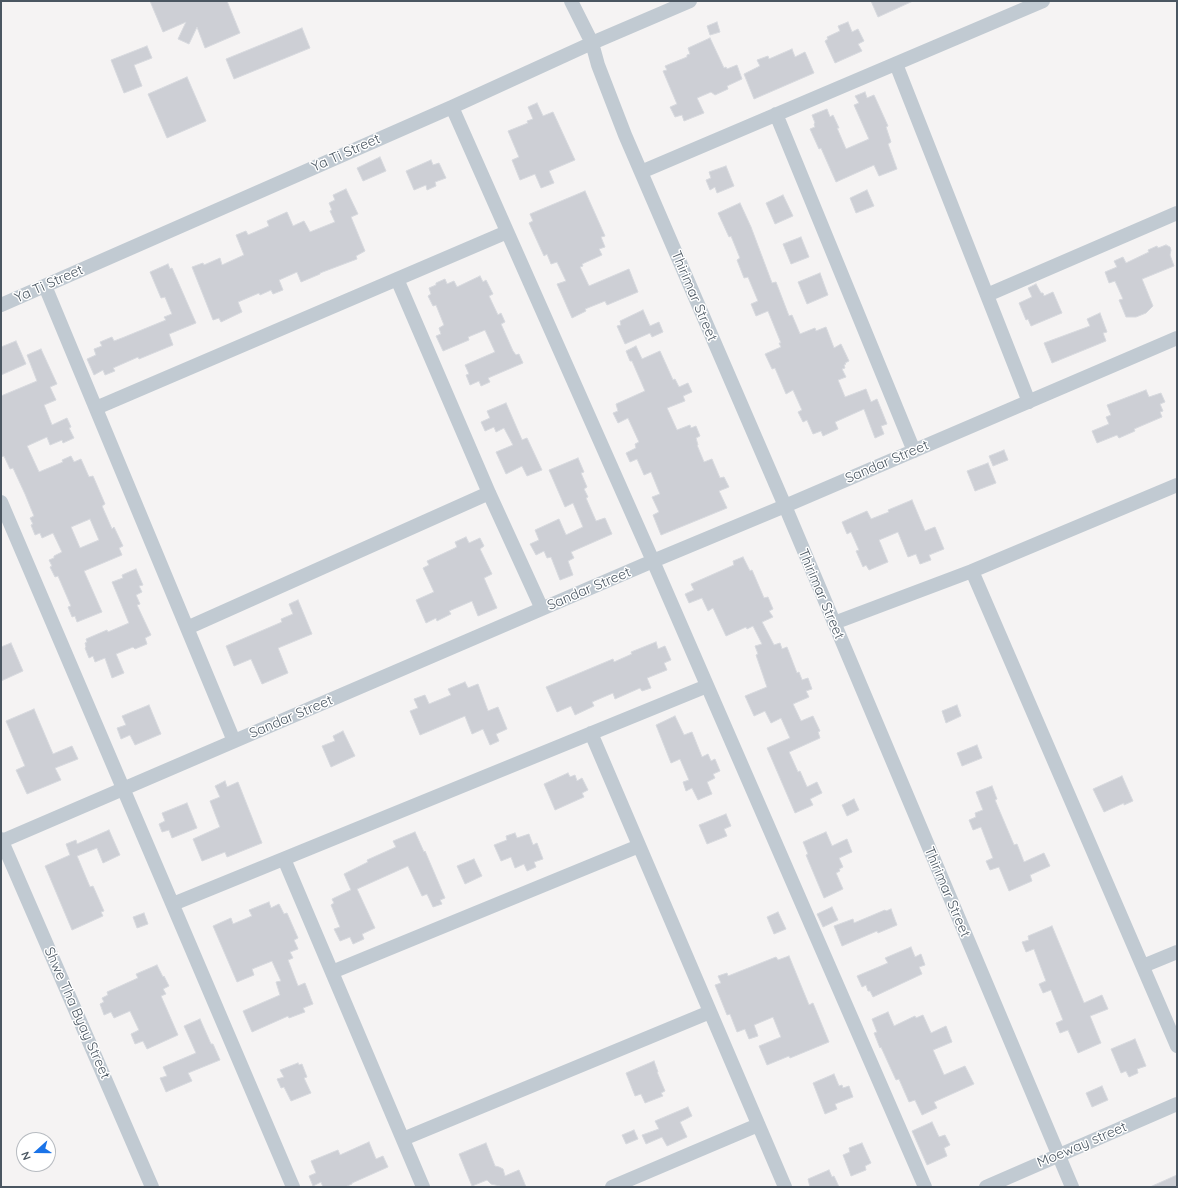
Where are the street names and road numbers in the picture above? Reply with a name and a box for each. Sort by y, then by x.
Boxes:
street label: Ya Ti Street [309,130,383,176]
street label: Thirimar Street [667,248,721,344]
street label: Ya Ti Street [12,261,86,307]
street label: Sandar Street [843,437,931,487]
street label: Thirimar Street [794,546,848,642]
street label: Sandar Street [545,564,633,614]
street label: Sandar Street [247,692,335,742]
street label: Thirimar Street [920,844,974,940]
street label: Shwe Tha Byay Street [40,945,114,1081]
street label: Moeway street [1035,1119,1129,1171]

